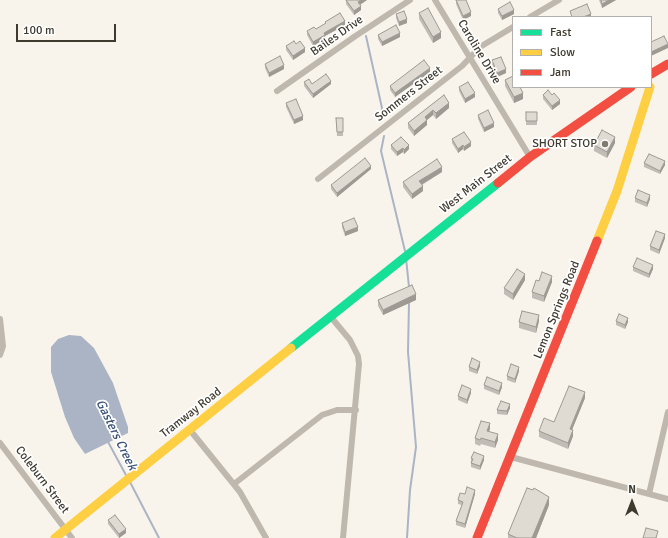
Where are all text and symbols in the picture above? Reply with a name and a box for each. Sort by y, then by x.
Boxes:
street label: Bailes Drive [308,13,366,59]
scale bar [18,16,118,42]
legend [512,16,652,88]
street label: Caroline Drive [454,17,504,87]
text: 100 m [23,23,55,38]
text: Fast [550,25,571,40]
text: Slow [550,45,575,60]
street label: Sommers Street [372,63,446,125]
text: Jam [550,65,571,80]
place label: SHORT STOP [532,137,597,151]
marker: SHORT STOP [600,139,610,149]
street label: West Main Street [437,151,515,217]
street label: Lemon Springs Road [531,259,583,361]
street label: Tramway Road [158,385,224,441]
water label: Gasters Creek [92,397,140,473]
street label: Coleburn Street [12,443,72,517]
north arrow [612,482,652,522]
text: N [628,483,636,496]

